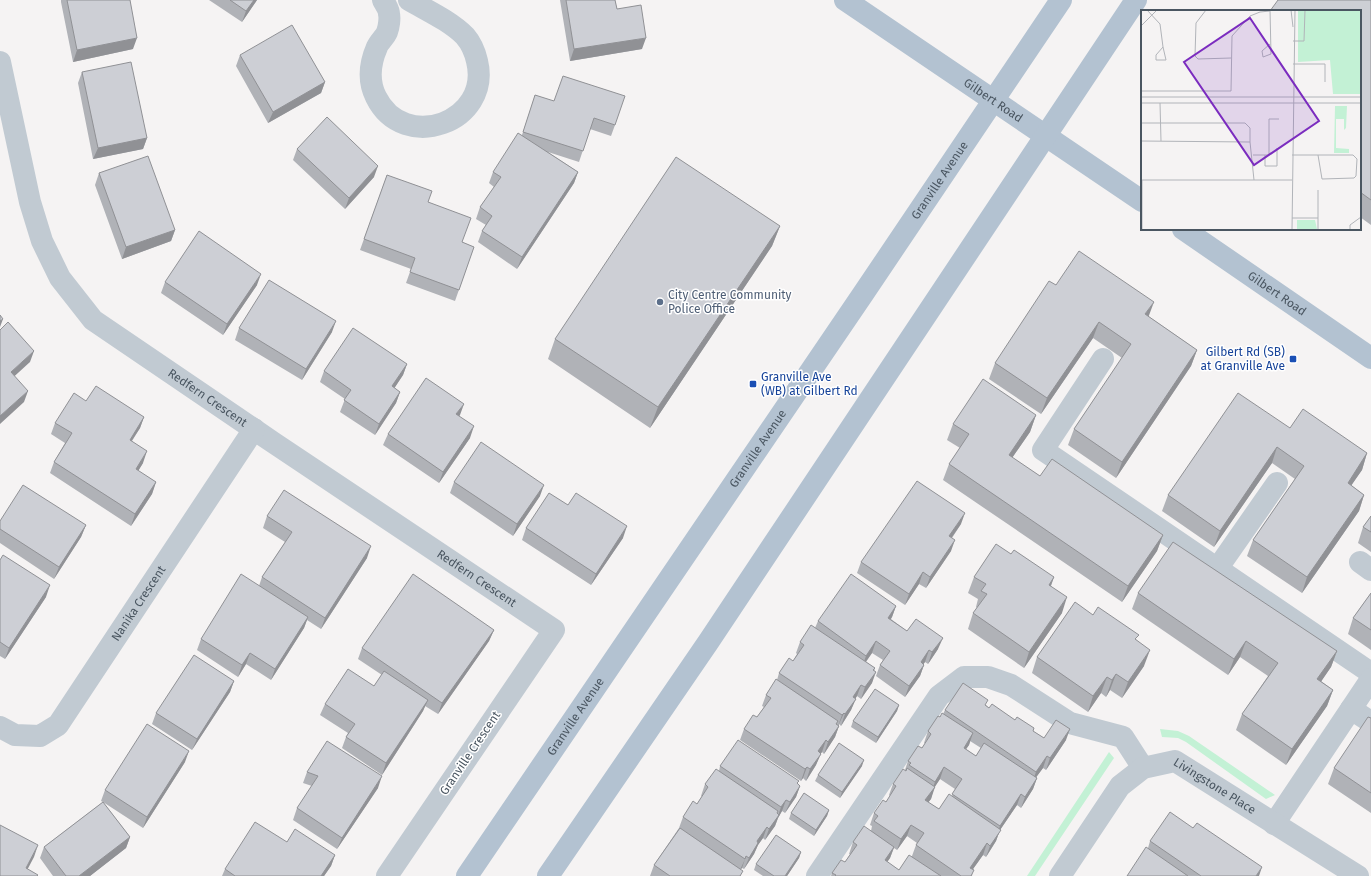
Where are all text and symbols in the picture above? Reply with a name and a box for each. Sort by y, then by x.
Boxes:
inset map [1141,10,1361,230]
street label: Gilbert Road [961,75,1025,125]
street label: Granville Avenue [908,139,971,222]
street label: Gilbert Road [1245,268,1309,319]
place label: City Centre Community Police Office [668,288,792,316]
marker: City Centre Community Police Office [655,297,665,307]
place label: Gilbert Rd (SB) at Granville Ave [1200,345,1285,373]
marker: Gilbert Rd (SB) at Granville Ave [1288,354,1298,364]
street label: Redfern Crescent [165,366,250,430]
place label: Granville Ave (WB) at Gilbert Rd [761,370,858,398]
marker: Granville Ave (WB) at Gilbert Rd [748,379,758,389]
street label: Granville Avenue [726,407,789,490]
street label: Redfern Crescent [434,547,520,610]
street label: Nanika Crescent [109,563,169,644]
street label: Granville Avenue [544,675,607,758]
street label: Granville Crescent [437,708,503,797]
street label: Livingstone Place [1171,755,1258,817]

